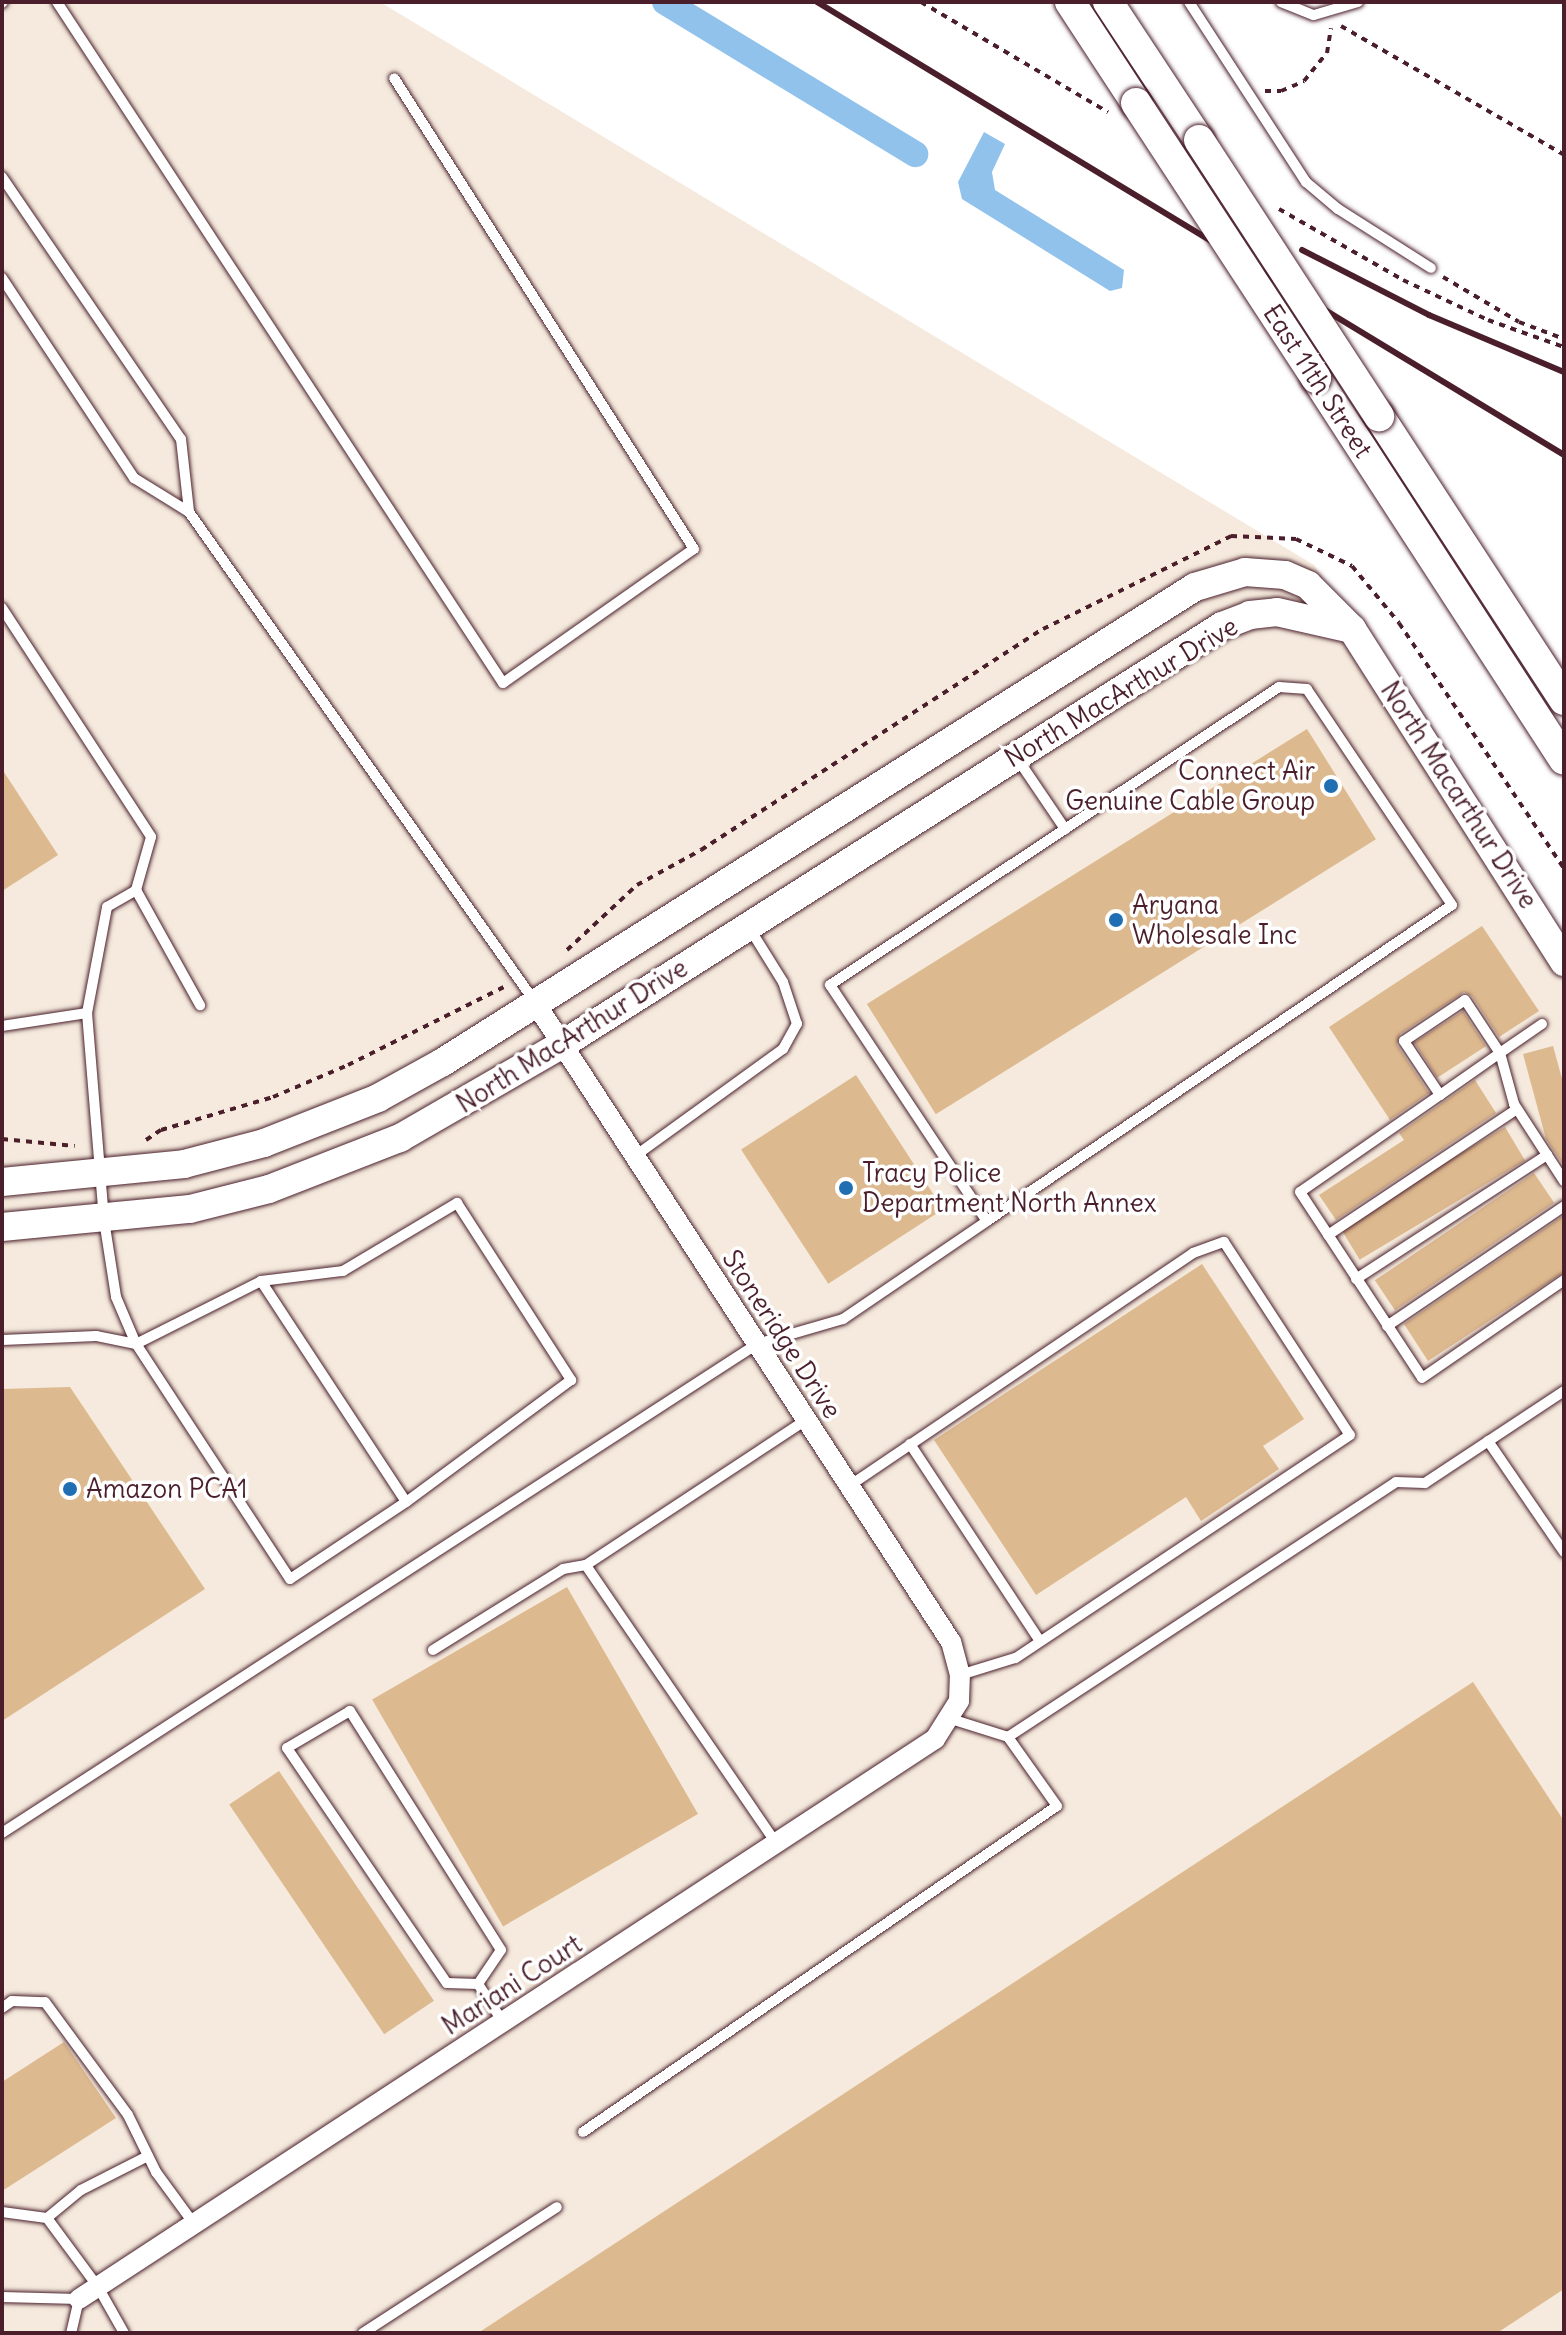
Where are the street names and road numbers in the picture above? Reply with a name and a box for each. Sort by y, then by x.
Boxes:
street label: East 11th Street [1257,298,1379,464]
street label: North MacArthur Drive [999,610,1243,774]
street label: North Macarthur Drive [1374,676,1544,914]
street label: North MacArthur Drive [451,952,693,1120]
street label: Stoneridge Drive [716,1244,848,1424]
street label: Mariani Court [436,1928,588,2042]

